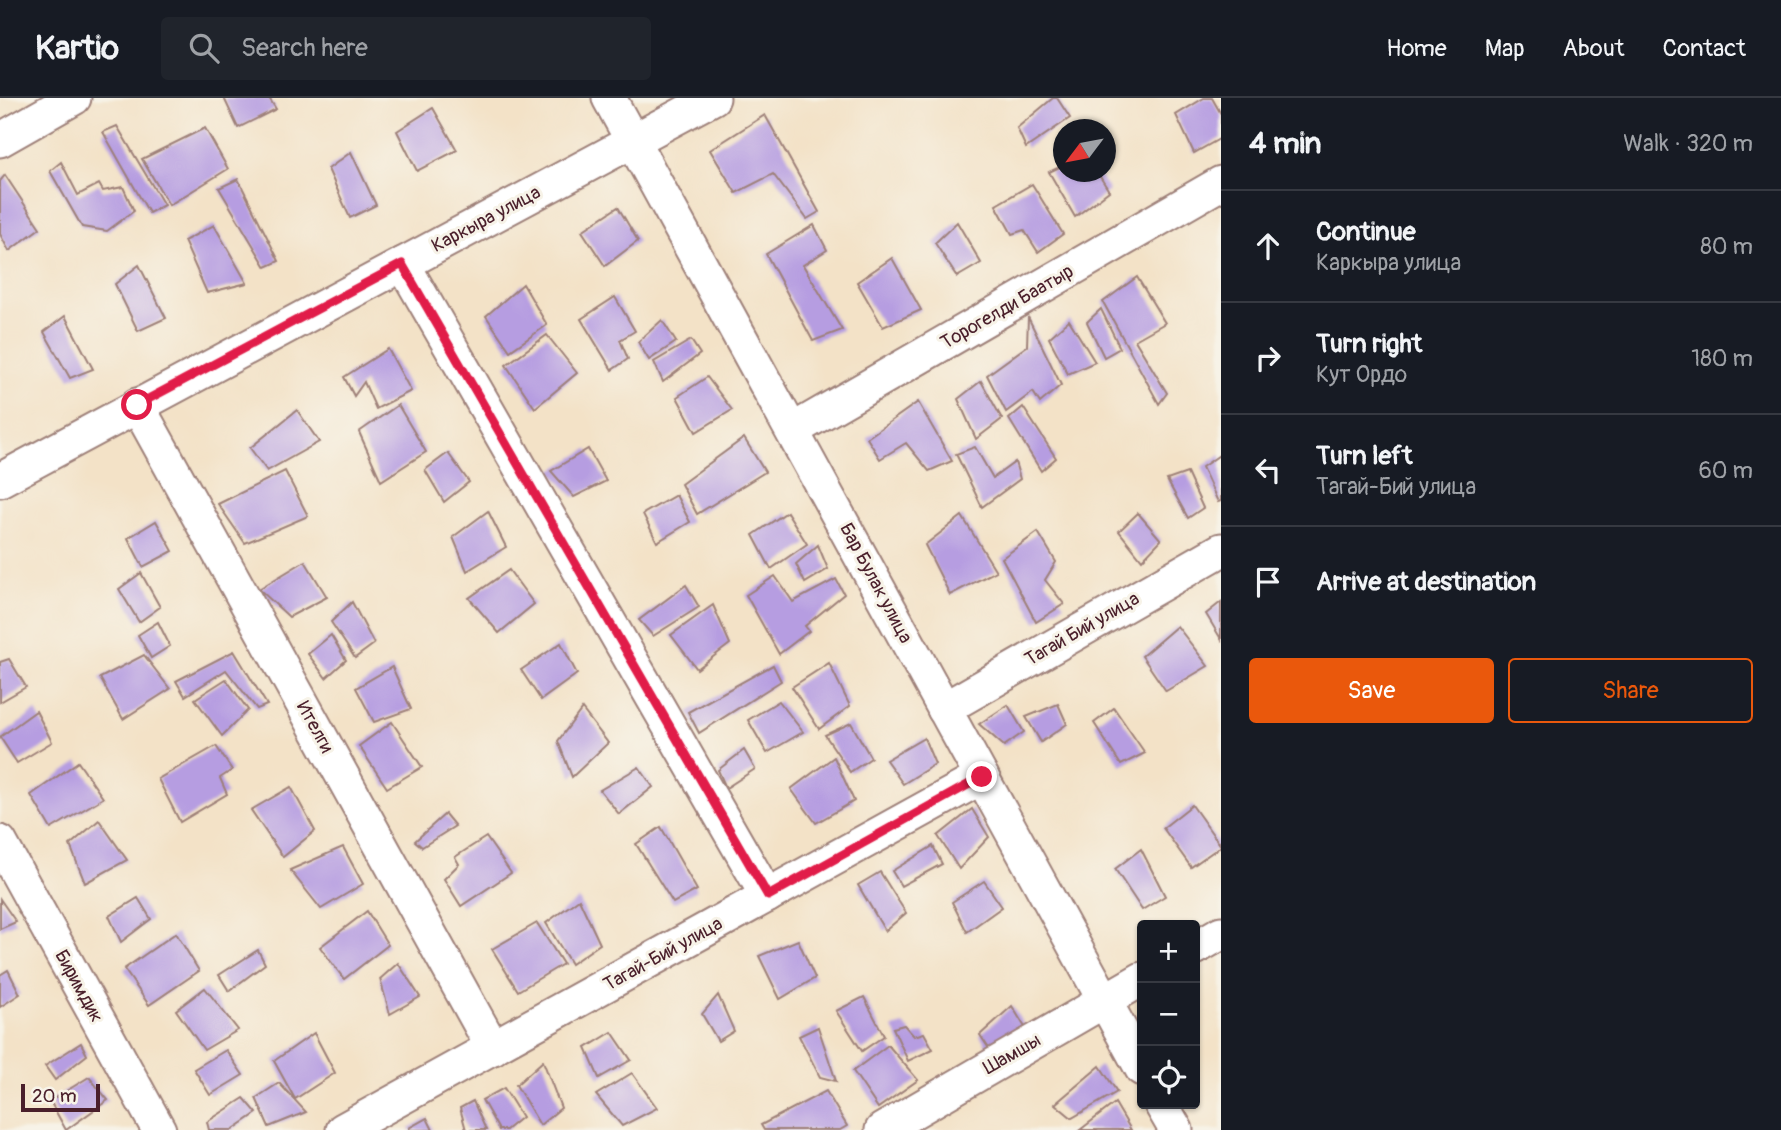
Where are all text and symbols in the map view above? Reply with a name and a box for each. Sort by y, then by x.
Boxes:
search box [161,17,651,80]
text: Kartio [35,28,119,69]
icon: search [185,29,223,67]
text: Search here [241,32,368,64]
text: Home [1386,34,1447,63]
text: Map [1485,34,1525,63]
text: About [1563,34,1625,63]
text: Contact [1663,34,1746,63]
north arrow [1053,119,1116,182]
text: 4 min [1249,125,1322,162]
text: Walk · 320 m [1623,129,1753,158]
street label: Каркыра улица [427,180,545,258]
text: Continue [1316,216,1416,248]
icon: ahead [1249,227,1287,265]
text: 80 m [1700,232,1753,261]
text: Каркыра улица [1316,248,1461,277]
street label: Торогелди Баатыр [936,259,1078,355]
text: Turn right [1316,328,1422,360]
icon: right [1249,339,1287,377]
text: 180 m [1691,344,1753,373]
text: Кут Ордо [1316,360,1407,389]
route start [121,389,152,420]
text: Turn left [1316,440,1412,472]
icon: left [1249,451,1287,489]
text: 60 m [1698,456,1753,485]
text: Тагай-Бий улица [1316,472,1476,501]
street label: Бар Булак улица [834,519,918,647]
icon: arrive [1249,563,1287,601]
text: Arrive at destination [1316,566,1536,598]
street label: Тагай Бий улица [1020,586,1144,671]
button: Save [1249,658,1494,723]
button: Share [1508,658,1753,723]
street label: Ителги [291,697,339,757]
route end [966,761,997,792]
street label: Тагай-Бий улица [599,911,727,997]
map controls [1137,920,1200,1109]
button: + [1137,920,1200,983]
street label: Биримдик [49,945,109,1027]
button: − [1137,983,1200,1046]
street label: Шамшы [979,1028,1045,1080]
button: locate [1137,1046,1200,1109]
scale bar [21,1081,100,1113]
text: 20 m [32,1084,77,1108]

